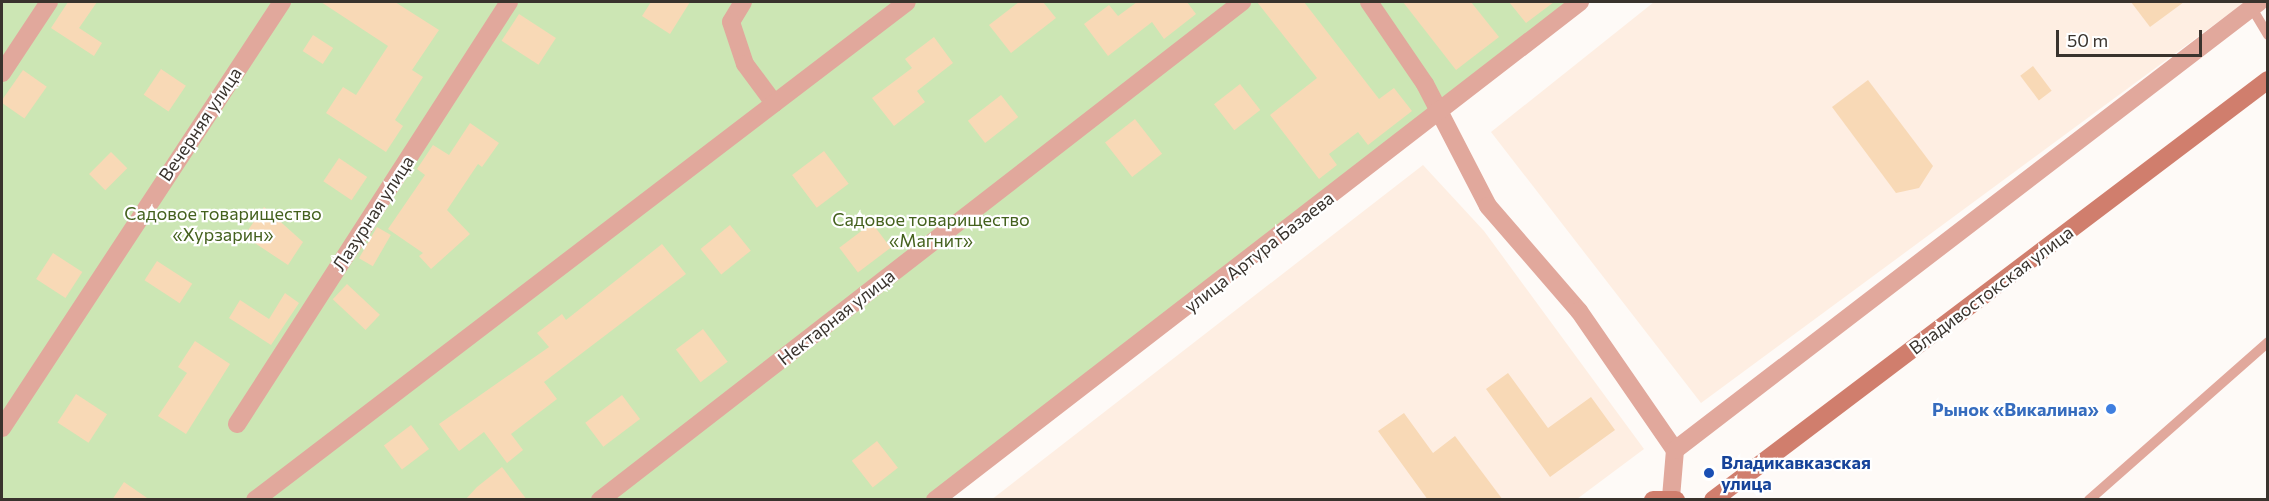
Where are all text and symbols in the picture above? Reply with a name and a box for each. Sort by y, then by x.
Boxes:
scale bar [2059,18,2204,56]
text: 50 m [2067,29,2108,51]
street label: Вечерняя улица [154,63,246,185]
street label: Лазурная улица [328,151,418,275]
street label: улица Артура Базаева [1180,187,1338,317]
park label: Садовое товарищество «Хурзарин» [124,203,322,246]
park label: Садовое товарищество «Магнит» [832,209,1030,252]
street label: Владивостокская улица [1905,221,2077,359]
street label: Нектарная улица [773,265,899,369]
place label: Рынок «Викалина» [1932,398,2099,420]
marker: Рынок «Викалина» [2104,402,2118,416]
place label: Владикавказская улица [1721,452,1871,494]
marker: Владикавказская улица [1702,466,1716,480]

